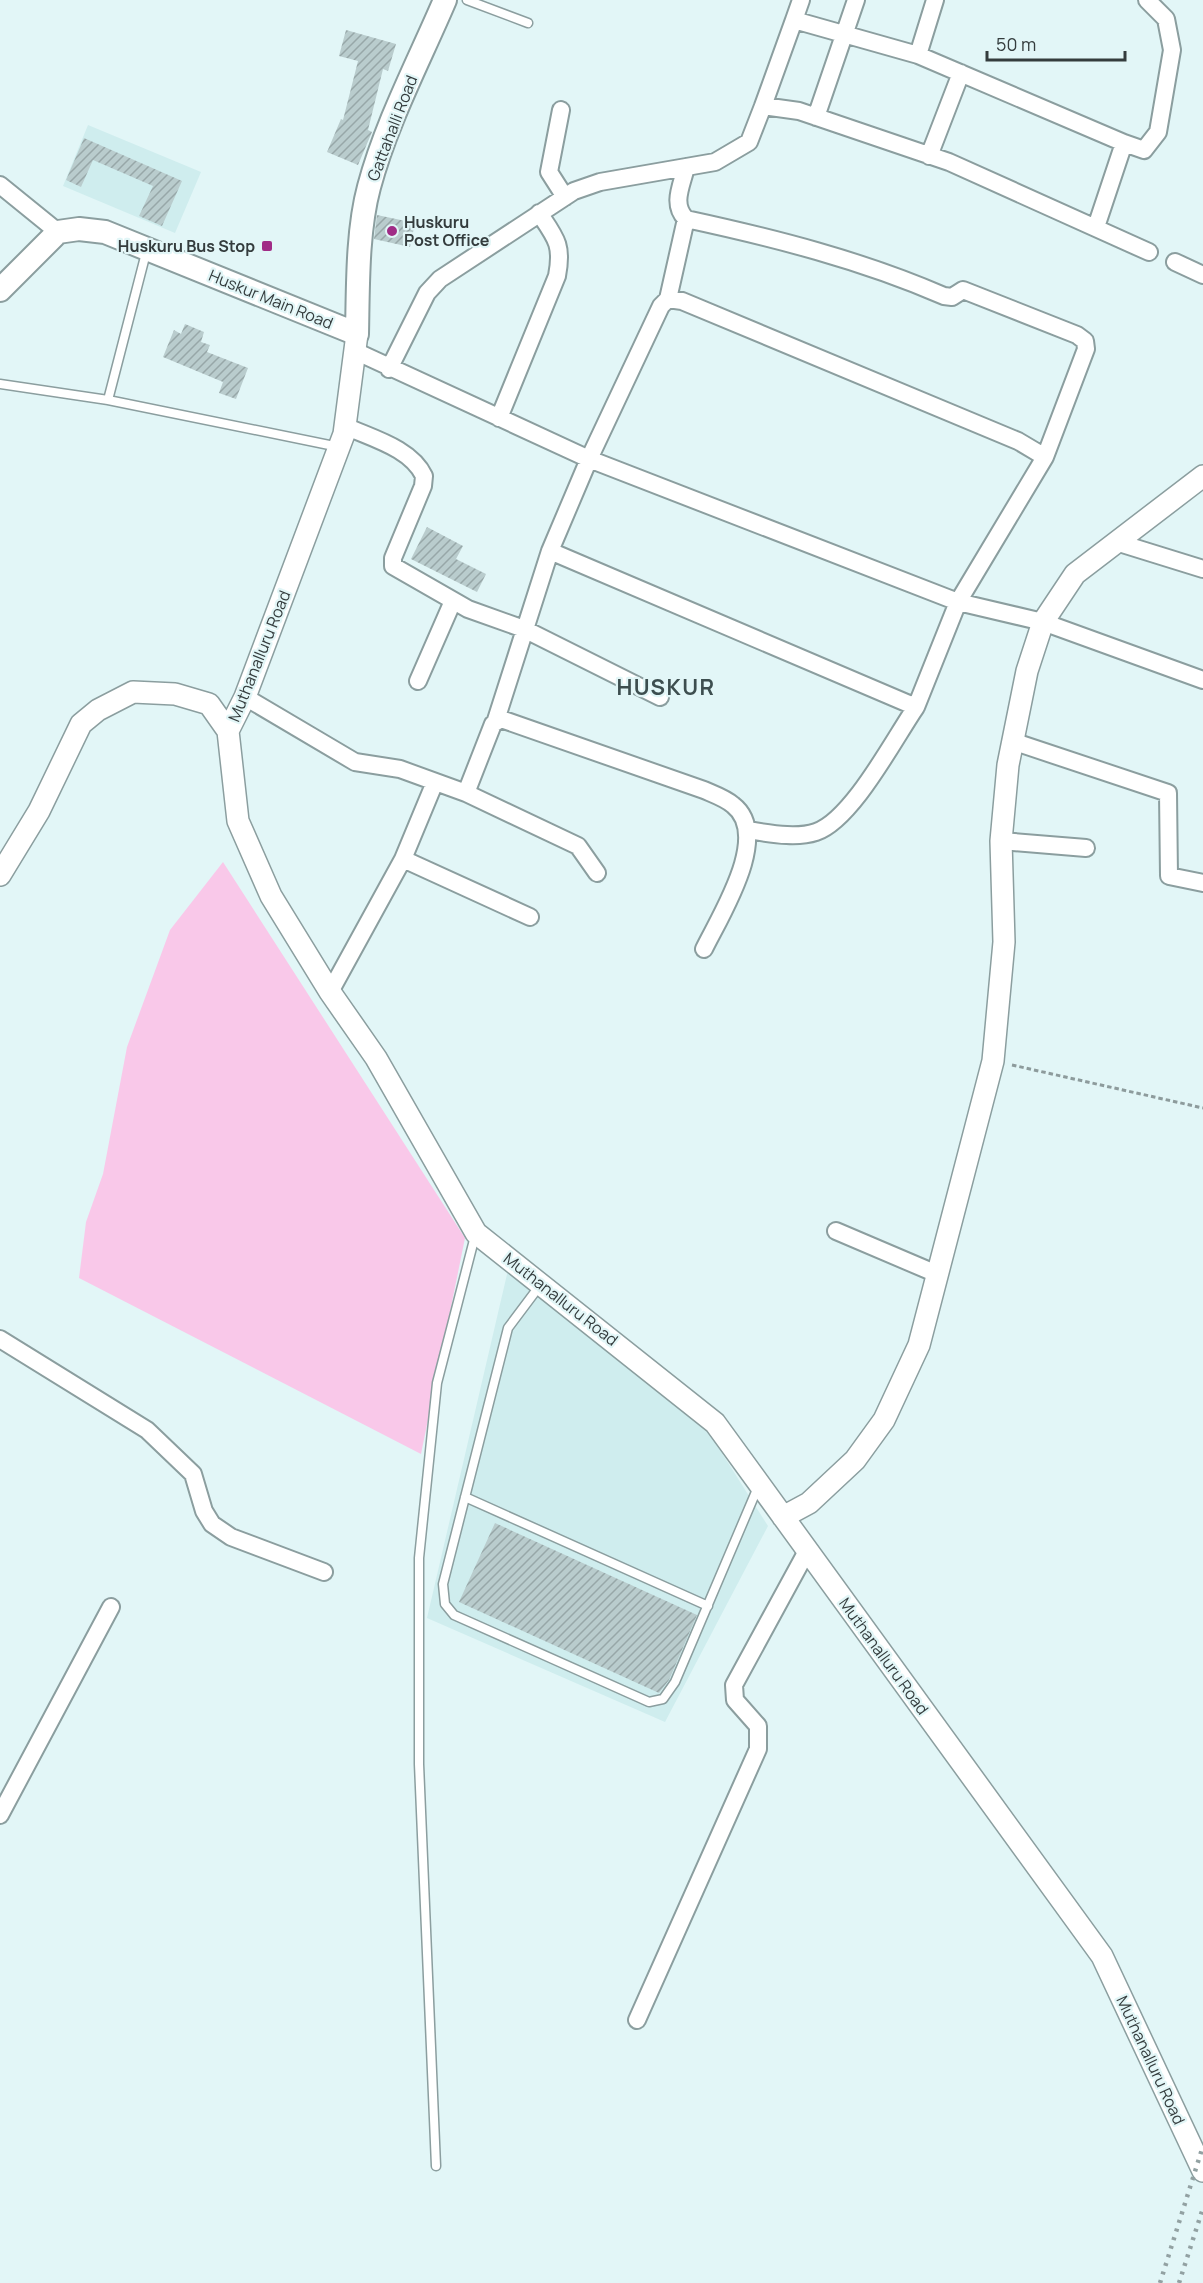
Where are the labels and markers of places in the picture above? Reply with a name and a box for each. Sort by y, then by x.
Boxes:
place label: Huskuru Post Office [404,211,490,251]
marker: Huskuru Post Office [385,224,399,238]
place label: Huskuru Bus Stop [118,235,255,257]
marker: Huskuru Bus Stop [260,239,274,253]

